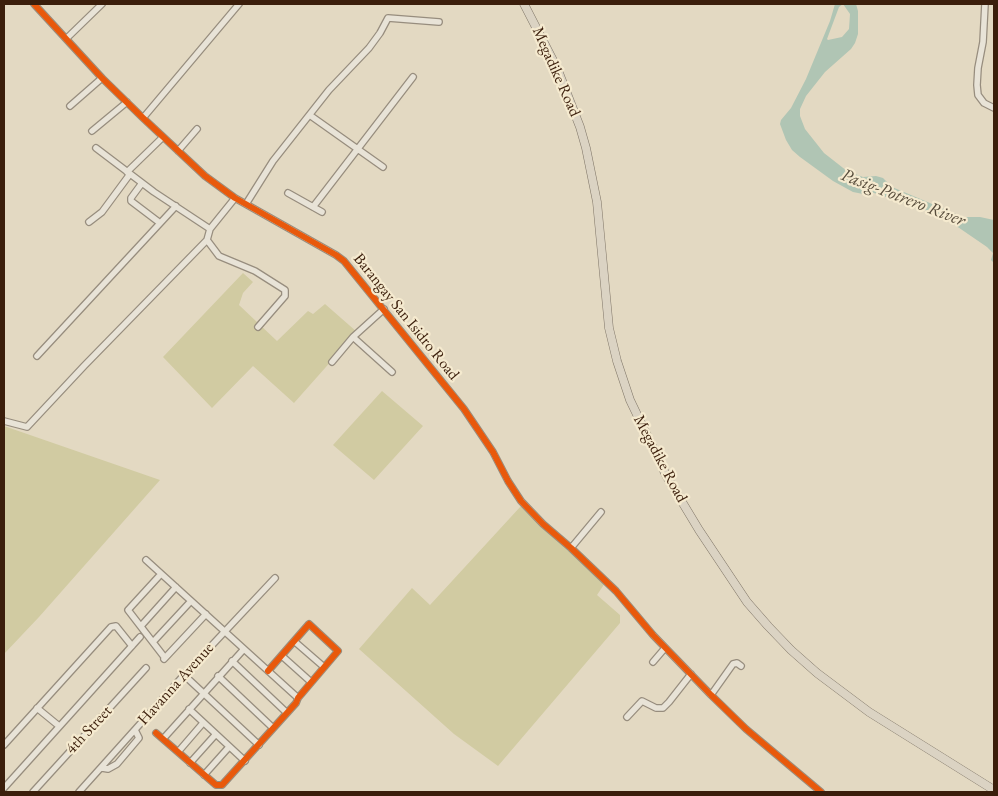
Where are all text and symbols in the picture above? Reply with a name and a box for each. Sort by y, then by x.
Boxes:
street label: Megadike Road [528,24,584,120]
water label: Pasig-Potrero River [838,164,968,232]
street label: Barangay San Isidro Road [349,250,463,384]
street label: Megadike Road [629,412,691,506]
street label: Havanna Avenue [134,639,218,729]
street label: 4th Street [62,702,116,758]

